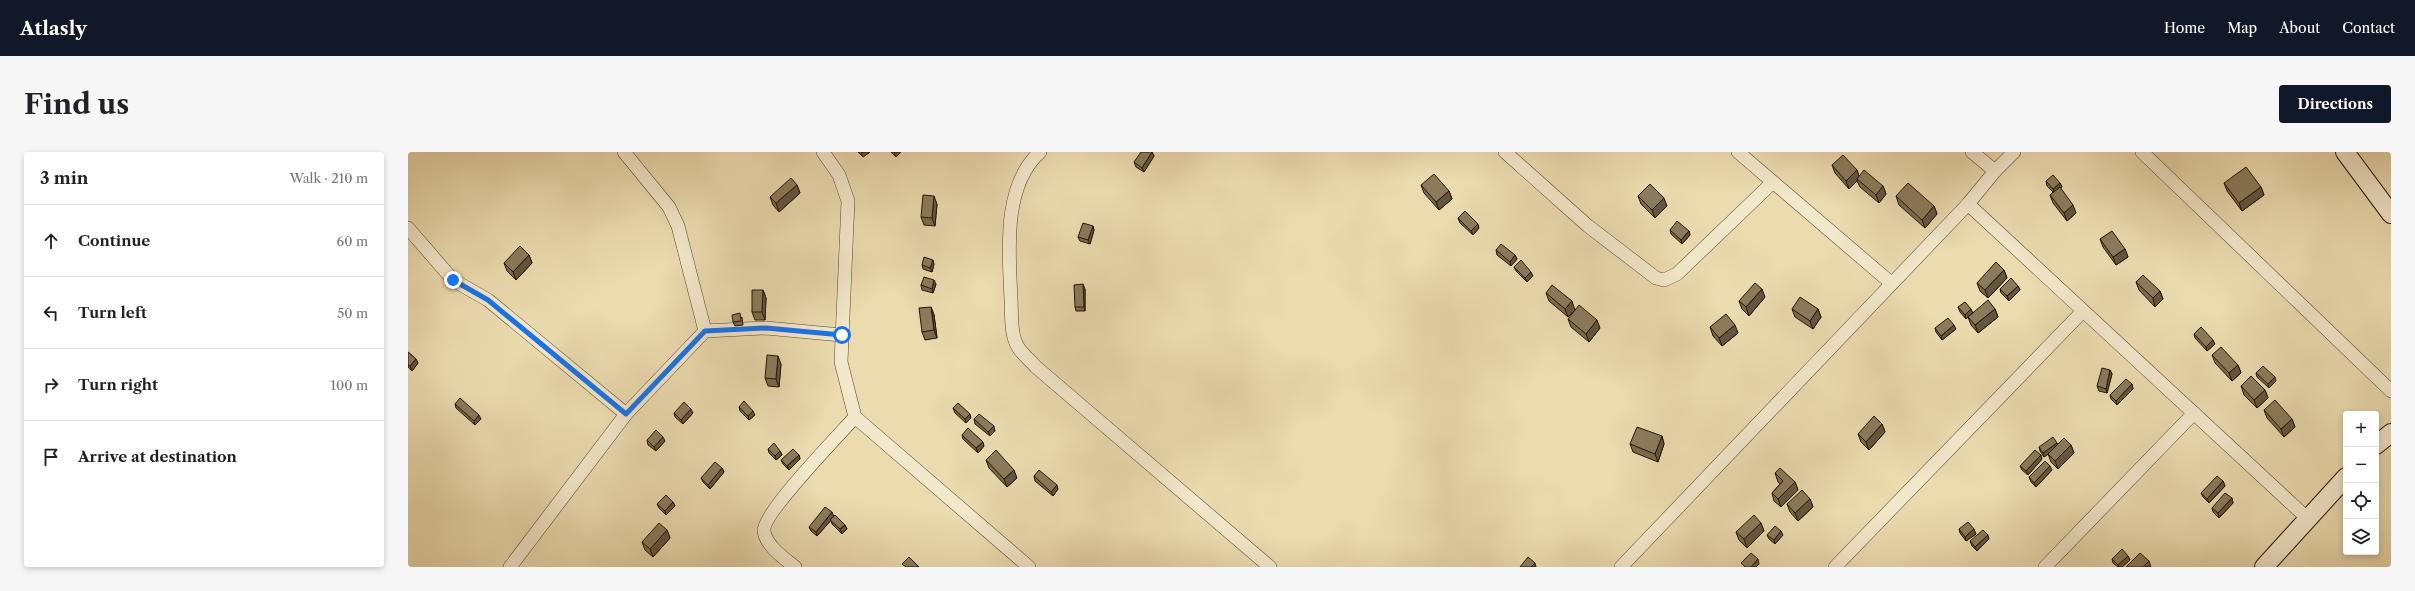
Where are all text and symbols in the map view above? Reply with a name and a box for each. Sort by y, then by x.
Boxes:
text: Atlasly [20,17,87,40]
text: Home [2164,19,2205,37]
text: Map [2227,19,2257,37]
text: About [2279,19,2320,37]
text: Contact [2342,19,2395,37]
button: Directions [2279,85,2391,123]
text: Find us [24,87,129,121]
text: 3 min [40,168,89,188]
text: Walk · 210 m [290,170,368,186]
icon: ahead [40,230,62,252]
text: Continue [78,231,150,250]
text: 60 m [337,233,368,249]
route end [444,271,462,289]
icon: left [40,302,62,324]
text: Turn left [78,303,147,322]
text: 50 m [337,305,368,321]
route start [833,326,851,344]
icon: right [40,374,62,396]
text: Turn right [78,375,158,394]
text: 100 m [330,377,368,393]
map controls [2343,411,2379,555]
button: + [2343,411,2379,447]
icon: arrive [40,446,62,468]
text: Arrive at destination [78,447,237,466]
button: − [2343,447,2379,483]
button: locate [2343,483,2379,519]
button: layers [2343,519,2379,555]

